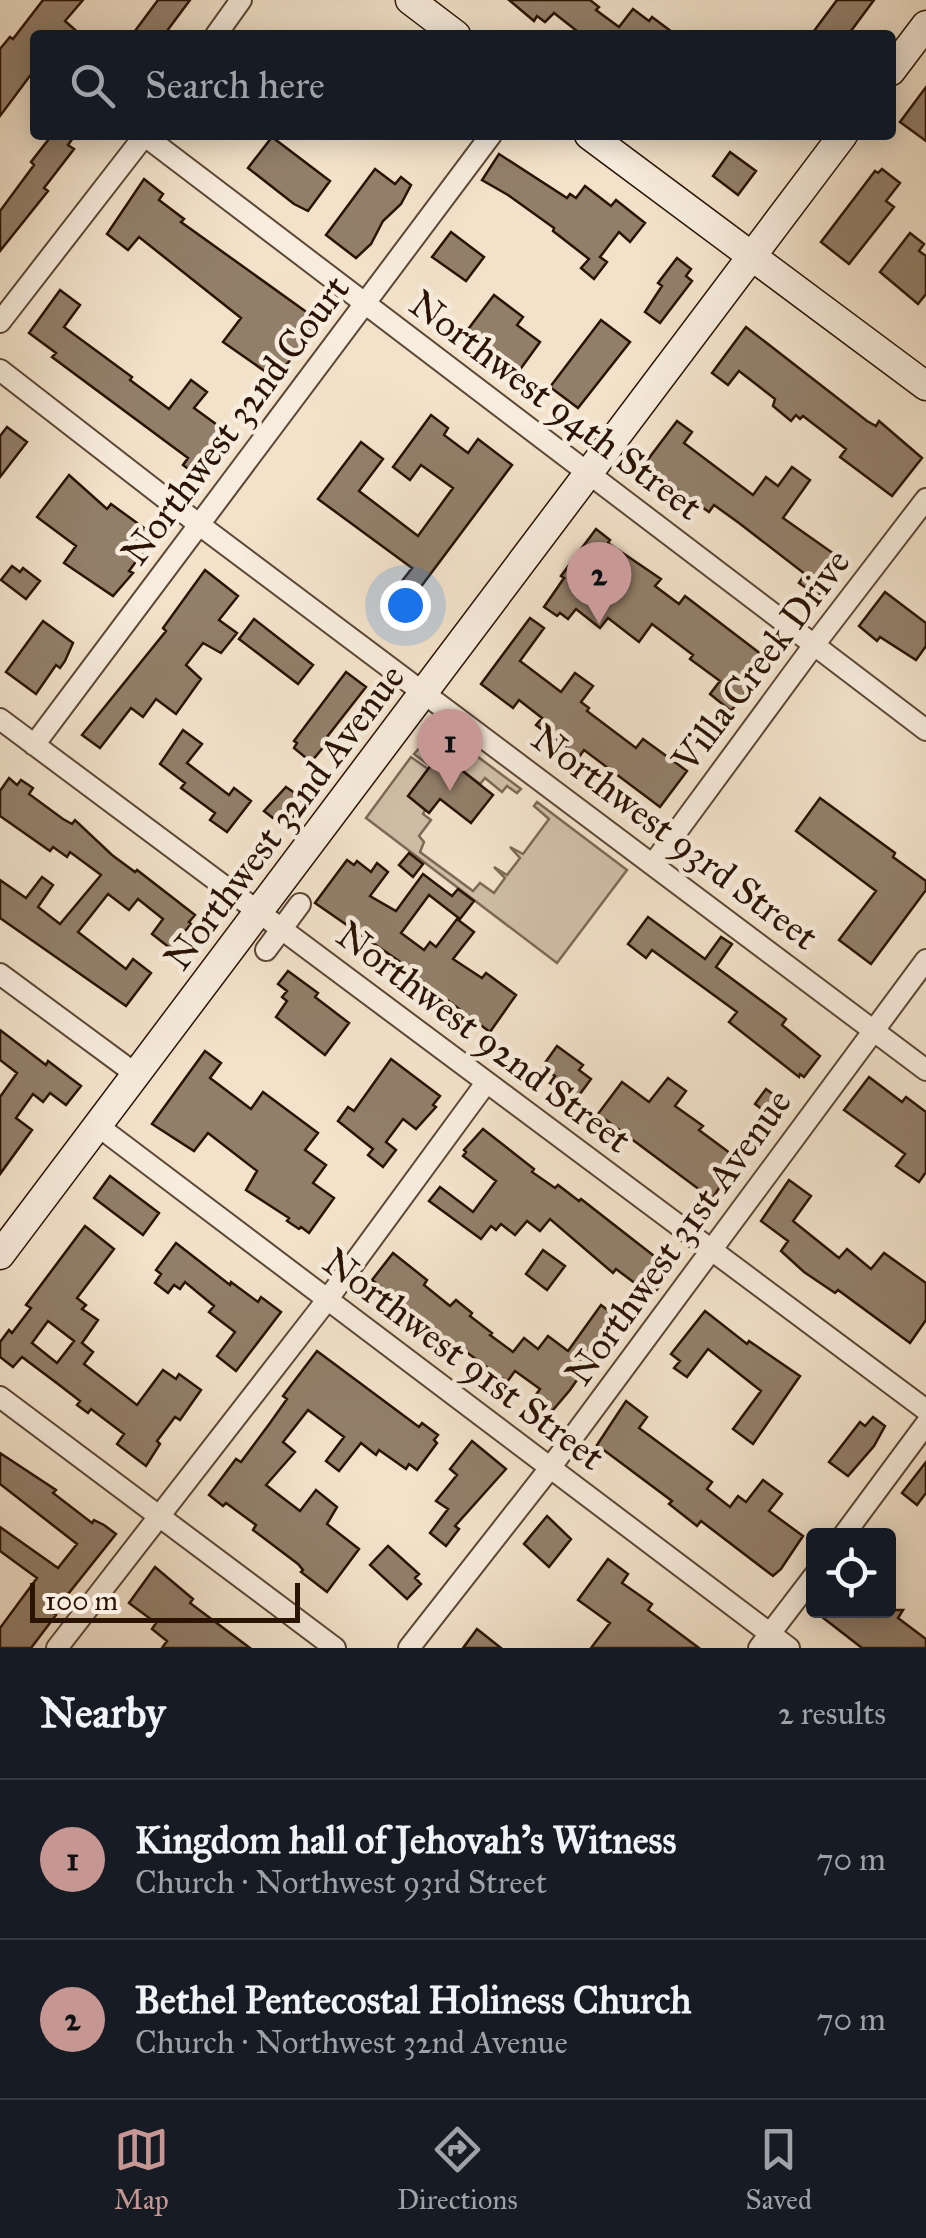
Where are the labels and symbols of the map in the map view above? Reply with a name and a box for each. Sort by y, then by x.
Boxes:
street label: Northwest 32nd Court [111,266,359,574]
street label: Northwest 94th Street [401,280,711,530]
street label: Villa Creek Drive [662,540,860,781]
pin: 2 [566,542,632,624]
your location [380,580,431,631]
street label: Northwest 32nd Avenue [154,655,414,979]
pin: 1 [418,708,482,791]
street label: Northwest 93rd Street [523,714,827,960]
street label: Northwest 92nd Street [328,911,640,1163]
street label: Northwest 31st Avenue [555,1080,801,1394]
street label: Northwest 91st Street [314,1238,614,1480]
scale bar [30,1578,300,1622]

